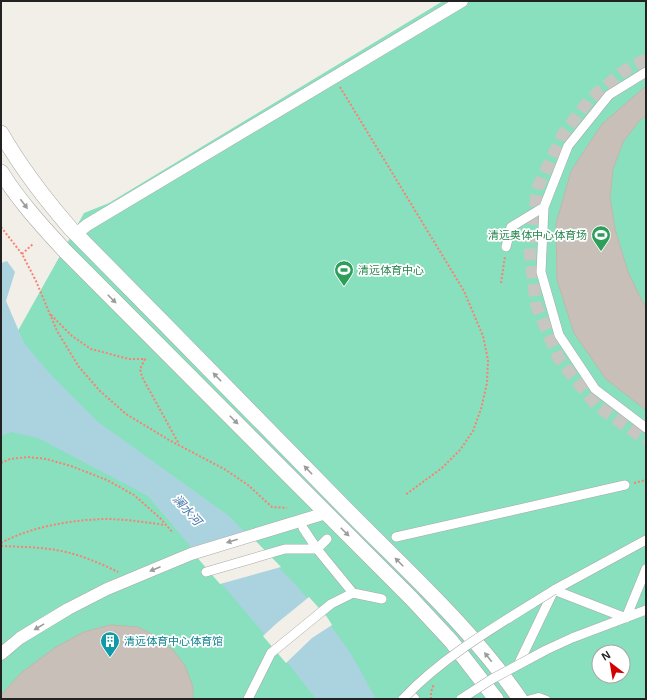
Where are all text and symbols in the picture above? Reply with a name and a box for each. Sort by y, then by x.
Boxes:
one-way arrow [19,198,28,209]
sports icon: 清远奥体中心体育场 [590,224,612,252]
place label: 清远奥体中心体育场 [488,229,587,241]
sports icon: 清远体育中心 [333,259,355,287]
place label: 清远体育中心 [358,264,424,276]
one-way arrow [107,294,117,304]
one-way arrow [212,372,221,382]
one-way arrow [229,415,238,425]
one-way arrow [303,465,312,475]
water label: 澜水河 [170,492,206,530]
one-way arrow [340,527,350,537]
one-way arrow [226,539,238,545]
one-way arrow [394,557,404,567]
one-way arrow [148,567,160,573]
one-way arrow [33,623,44,630]
building icon: 清远体育中心体育馆 [99,630,121,658]
place label: 清远体育中心体育馆 [124,635,223,647]
north arrow [591,644,631,684]
text: N [599,648,612,663]
one-way arrow [483,652,492,663]

